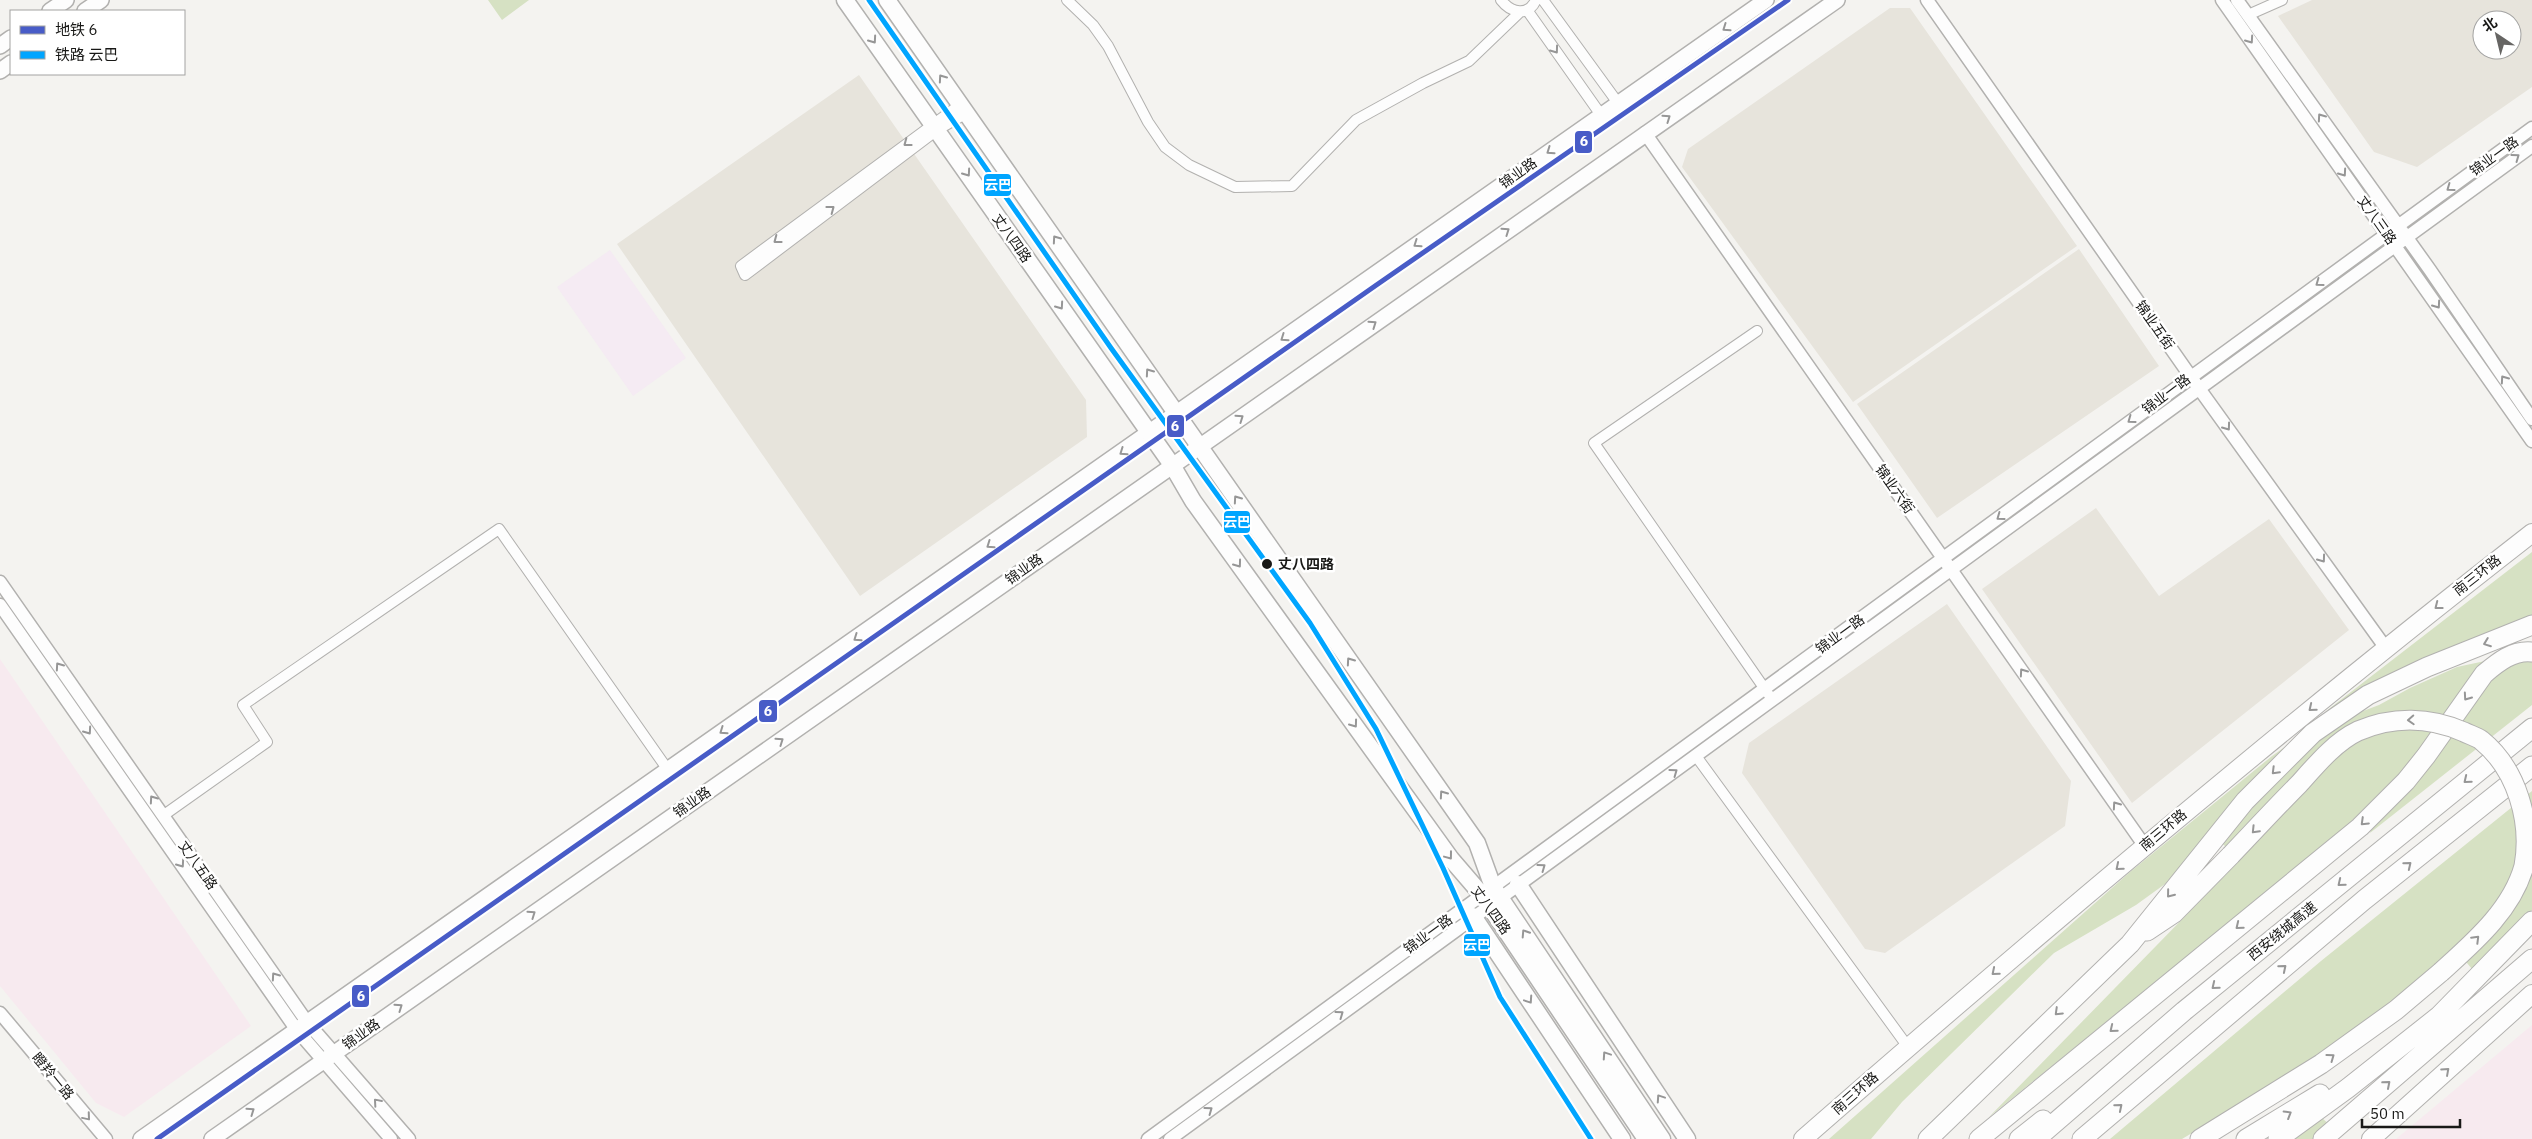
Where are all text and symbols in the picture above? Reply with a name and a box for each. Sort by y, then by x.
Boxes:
legend [10,10,185,75]
north arrow [2472,10,2522,60]
text: 北 [2479,13,2500,36]
text: 地铁 6 [55,20,98,39]
one-way arrow [1723,22,1732,31]
one-way arrow [867,34,876,44]
one-way arrow [2244,34,2253,44]
one-way arrow [1549,44,1558,54]
text: 铁路 云巴 [55,45,119,64]
one-way arrow [939,74,948,84]
one-way arrow [2318,113,2327,123]
one-way arrow [1661,115,1671,124]
line badge: 6 [1574,130,1593,154]
text: 6 [1580,132,1588,150]
street label: 锦业一路 [2466,132,2522,180]
one-way arrow [903,137,913,146]
one-way arrow [1546,145,1556,154]
street label: 锦业路 [1496,154,1540,192]
one-way arrow [2510,154,2520,163]
one-way arrow [961,167,969,176]
one-way arrow [2337,167,2347,176]
line badge: 云巴 [983,173,1012,197]
text: 云巴 [984,176,1012,194]
one-way arrow [2446,182,2456,191]
street label: 丈八三路 [2354,192,2400,248]
one-way arrow [825,207,834,215]
street label: 丈八四路 [989,210,1035,266]
one-way arrow [1500,228,1509,237]
one-way arrow [773,234,783,243]
one-way arrow [1053,235,1062,245]
one-way arrow [1413,238,1423,247]
one-way arrow [2315,277,2325,286]
street label: 锦业五街 [2132,297,2178,353]
one-way arrow [1054,300,1063,310]
one-way arrow [2431,300,2440,309]
one-way arrow [1367,322,1376,330]
one-way arrow [1280,332,1290,341]
one-way arrow [1146,368,1155,378]
street label: 锦业一路 [2138,370,2194,418]
one-way arrow [2501,375,2510,385]
line badge: 6 [1166,414,1185,438]
one-way arrow [2127,414,2137,423]
one-way arrow [1234,415,1244,424]
text: 6 [1171,417,1179,435]
one-way arrow [2221,421,2230,431]
one-way arrow [1119,446,1129,455]
street label: 锦业六街 [1872,461,1918,517]
one-way arrow [1234,495,1243,505]
line badge: 云巴 [1223,510,1251,534]
one-way arrow [1996,511,2006,520]
text: 云巴 [1223,513,1251,531]
one-way arrow [986,539,996,548]
street label: 锦业路 [1002,550,1046,588]
street label: 南三环路 [2449,551,2505,599]
one-way arrow [2316,553,2324,562]
place label: 丈八四路 [1278,555,1334,573]
marker: 丈八四路 [1260,557,1274,571]
one-way arrow [1232,558,1241,568]
one-way arrow [2435,600,2444,608]
street label: 锦业一路 [1812,610,1868,658]
one-way arrow [853,632,862,641]
one-way arrow [2483,637,2491,647]
one-way arrow [1347,657,1356,667]
one-way arrow [56,663,65,672]
one-way arrow [2020,668,2029,678]
one-way arrow [2464,692,2473,701]
line badge: 6 [758,699,778,723]
text: 6 [764,702,772,720]
one-way arrow [2309,702,2318,710]
one-way arrow [2406,715,2414,725]
one-way arrow [1348,718,1357,728]
one-way arrow [82,725,91,735]
one-way arrow [720,725,729,734]
one-way arrow [774,738,783,747]
one-way arrow [2272,765,2281,774]
one-way arrow [1668,769,1678,778]
one-way arrow [2464,775,2473,783]
street label: 锦业路 [670,783,714,821]
one-way arrow [1440,790,1449,800]
one-way arrow [150,796,159,805]
one-way arrow [2113,801,2122,811]
street label: 南三环路 [2136,805,2190,855]
one-way arrow [2361,816,2370,825]
one-way arrow [2252,824,2261,833]
street label: 丈八五路 [175,837,221,893]
one-way arrow [1443,850,1452,860]
one-way arrow [175,859,184,868]
one-way arrow [2116,861,2125,869]
one-way arrow [2403,861,2412,870]
one-way arrow [1536,864,1546,873]
one-way arrow [2338,877,2347,886]
street label: 丈八四路 [1467,882,1515,938]
one-way arrow [2166,889,2175,898]
street label: 西安绕城高速 [2244,898,2320,964]
street label: 锦业一路 [1400,910,1456,958]
one-way arrow [526,911,536,920]
one-way arrow [2236,920,2245,928]
one-way arrow [1522,929,1532,938]
line badge: 云巴 [1463,933,1491,957]
text: 云巴 [1463,936,1491,954]
one-way arrow [2471,936,2480,945]
one-way arrow [2278,965,2287,974]
one-way arrow [1992,967,2001,976]
one-way arrow [272,972,281,982]
one-way arrow [2212,980,2221,988]
line badge: 6 [351,984,370,1008]
text: 6 [357,987,365,1005]
one-way arrow [1523,995,1533,1004]
one-way arrow [393,1004,403,1013]
one-way arrow [2055,1006,2064,1015]
one-way arrow [1334,1011,1344,1020]
street label: 锦业路 [339,1015,383,1053]
one-way arrow [2110,1023,2119,1032]
street label: 瞪羚一路 [28,1049,78,1103]
one-way arrow [1603,1051,1612,1061]
one-way arrow [2325,1054,2335,1063]
street label: 南三环路 [1828,1068,1882,1118]
one-way arrow [2441,1068,2450,1077]
one-way arrow [2381,1081,2390,1090]
one-way arrow [1657,1095,1667,1104]
scale bar [2362,1096,2460,1128]
one-way arrow [374,1099,383,1108]
one-way arrow [2114,1104,2123,1113]
text: 50 m [2370,1104,2405,1123]
one-way arrow [1203,1107,1213,1116]
one-way arrow [246,1108,255,1117]
one-way arrow [2283,1110,2292,1120]
one-way arrow [82,1112,91,1121]

